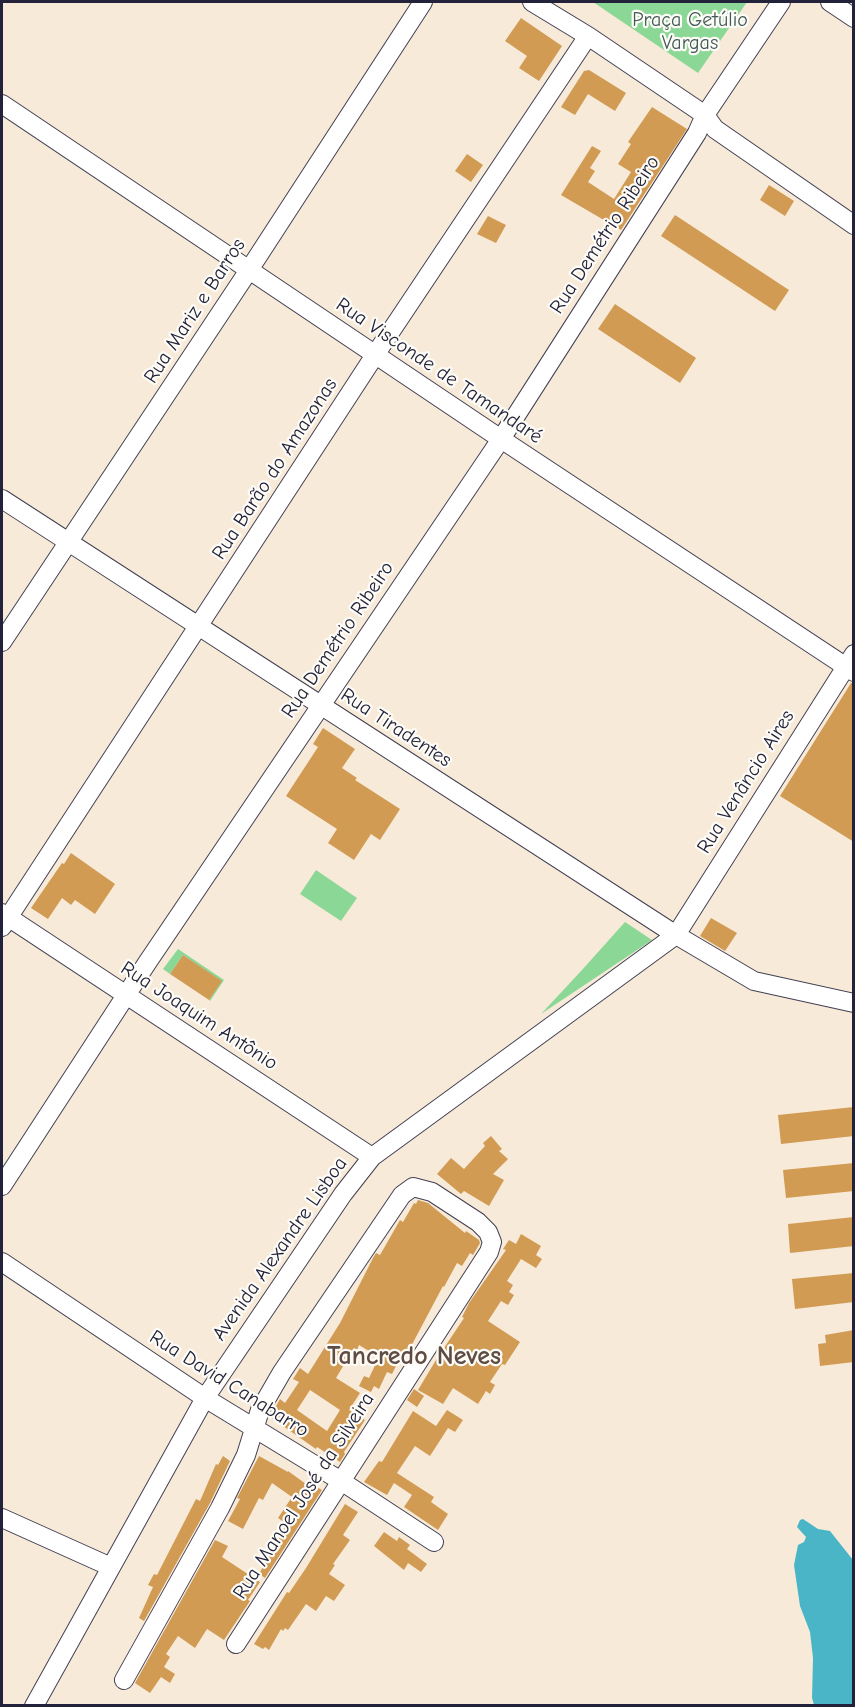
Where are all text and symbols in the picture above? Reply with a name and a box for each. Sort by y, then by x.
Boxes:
park label: Praça Getúlio Vargas [632,8,748,55]
street label: Rua Demétrio Ribeiro [545,151,665,319]
street label: Rua Mariz e Barros [139,234,251,388]
street label: Rua Visconde de Tamandaré [331,293,547,449]
street label: Rua Barão do Amazonas [207,374,343,564]
street label: Rua Demétrio Ribeiro [277,557,399,723]
street label: Rua Tiradentes [336,683,456,773]
street label: Rua Venâncio Aires [692,706,800,858]
street label: Rua Joaquim Antônio [116,956,282,1076]
street label: Avenida Alexandre Lisboa [207,1153,353,1345]
street label: Rua David Canabarro [145,1325,313,1443]
district label: Tancredo Neves [327,1341,501,1373]
street label: Rua Manoel José da Silveira [228,1388,380,1604]

